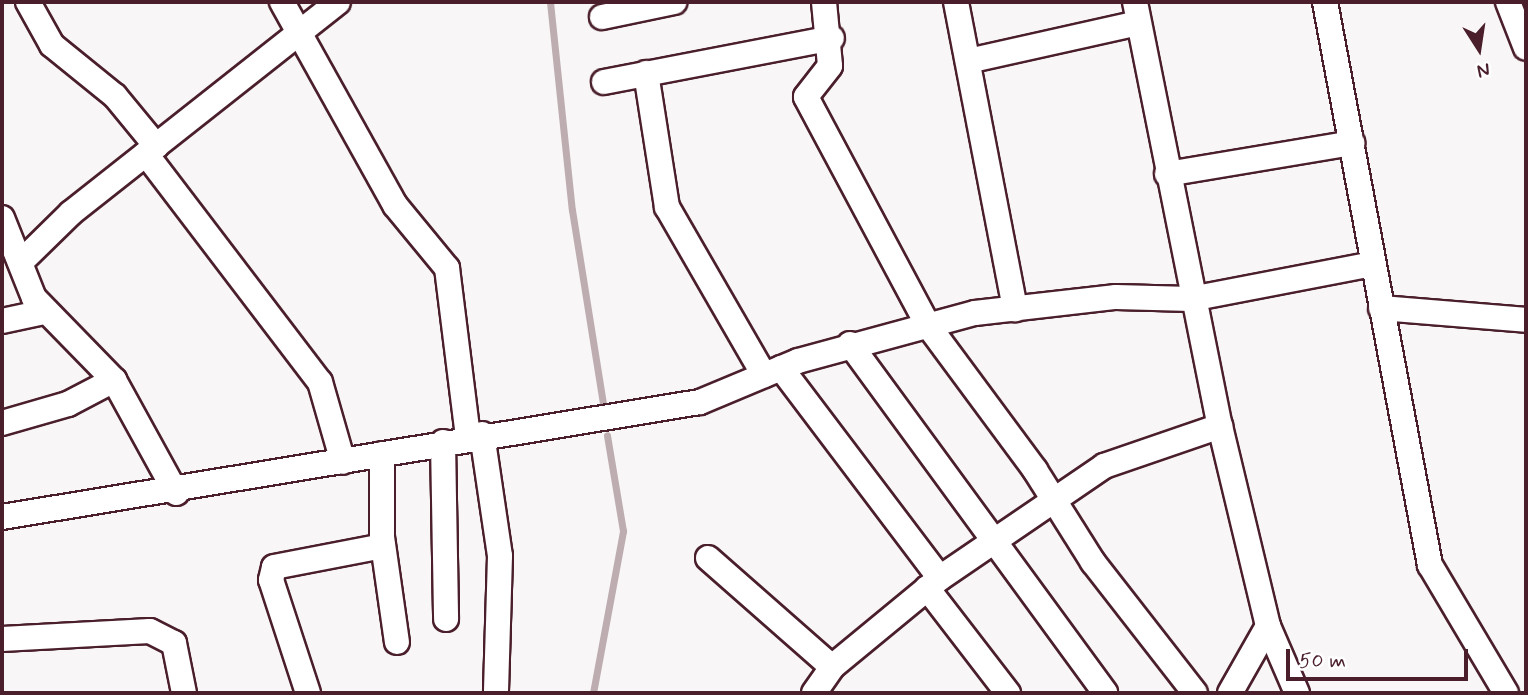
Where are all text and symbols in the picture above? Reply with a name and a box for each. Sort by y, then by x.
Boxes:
north arrow [1444,14,1514,84]
text: N [1475,56,1492,84]
scale bar [1290,636,1472,680]
text: 50 m [1299,647,1346,675]

